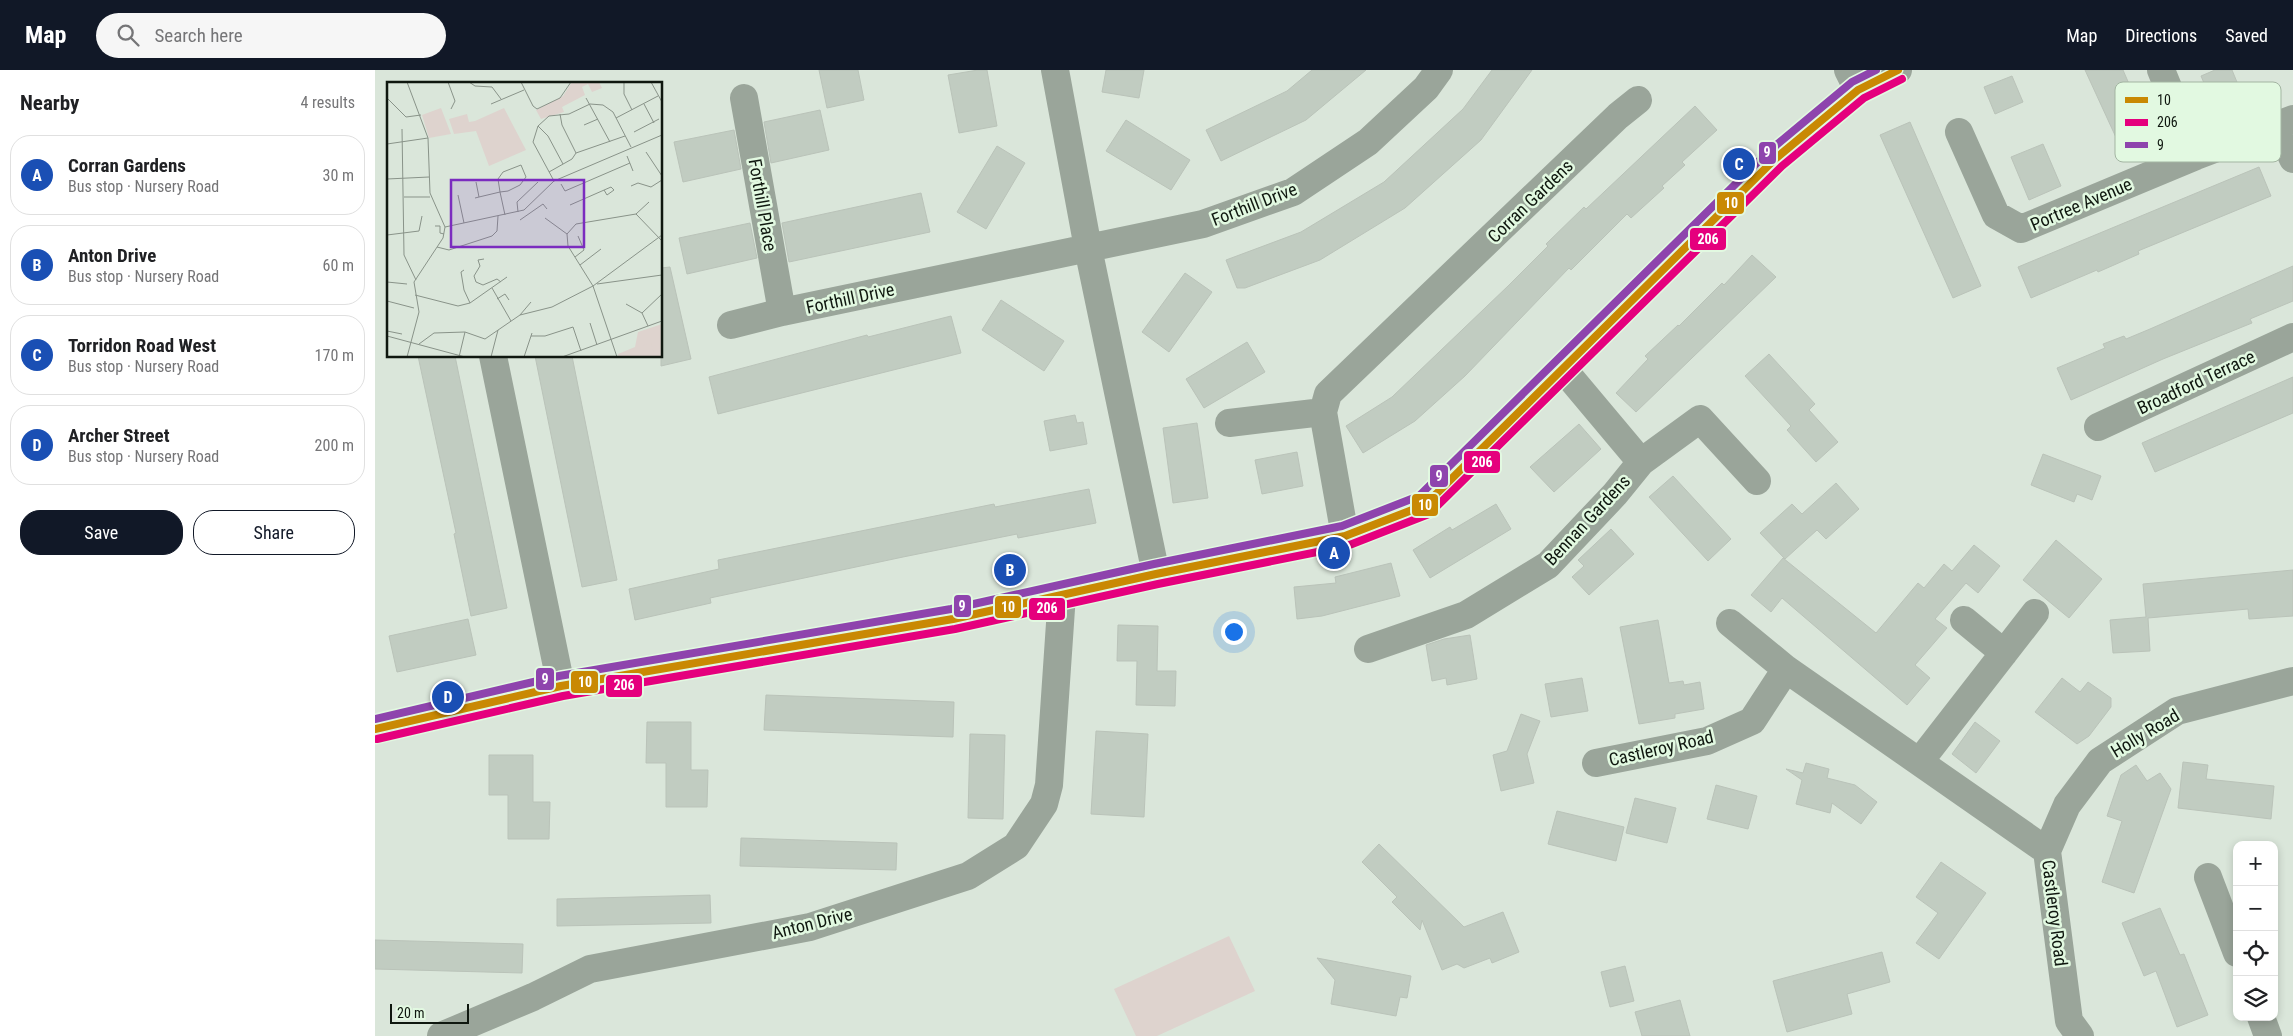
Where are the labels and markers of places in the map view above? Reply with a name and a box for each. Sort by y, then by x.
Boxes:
pin: C [1723,145,1755,183]
pin: A [1318,534,1350,572]
pin: B [994,551,1026,589]
pin: D [432,678,464,716]

